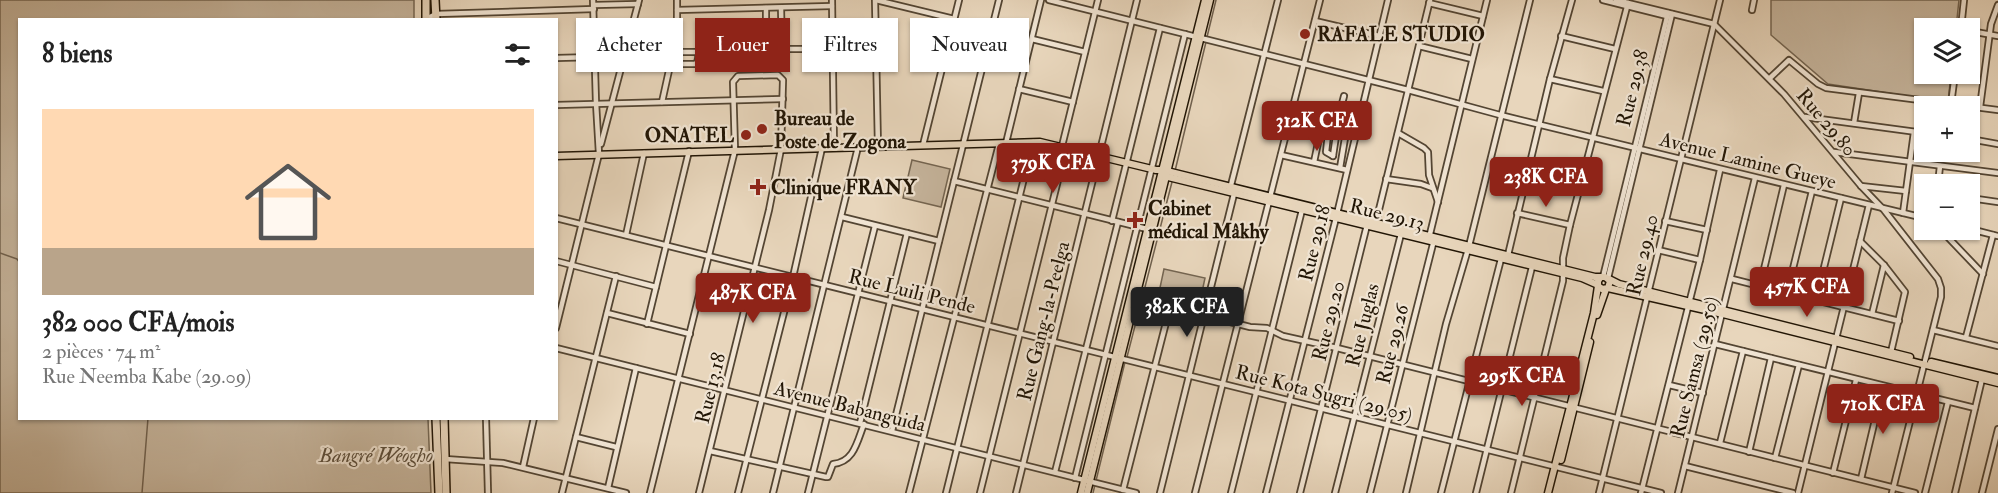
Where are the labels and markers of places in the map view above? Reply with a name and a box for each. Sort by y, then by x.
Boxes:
place label: RAFALE STUDIO [1317,22,1485,47]
marker: RAFALE STUDIO [1298,27,1312,41]
pin: 312K CFA [1255,101,1379,152]
place label: Bureau de Poste de Zogona [774,106,906,155]
marker: Bureau de Poste de Zogona [755,122,769,136]
place label: ONATEL [645,123,735,148]
marker: ONATEL [739,128,753,142]
pin: 379K CFA [991,143,1115,194]
pin: 238K CFA [1484,157,1608,208]
place label: Clinique FRANY [771,175,918,201]
marker: Clinique FRANY [749,178,767,196]
place label: Cabinet médical Mâkhy [1148,196,1270,245]
marker: Cabinet médical Mâkhy [1126,211,1144,229]
pin: 457K CFA [1745,267,1869,318]
pin: 487K CFA [691,273,815,324]
pin: 382K CFA [1125,287,1249,338]
pin: 295K CFA [1460,356,1584,407]
pin: 710K CFA [1821,384,1945,435]

